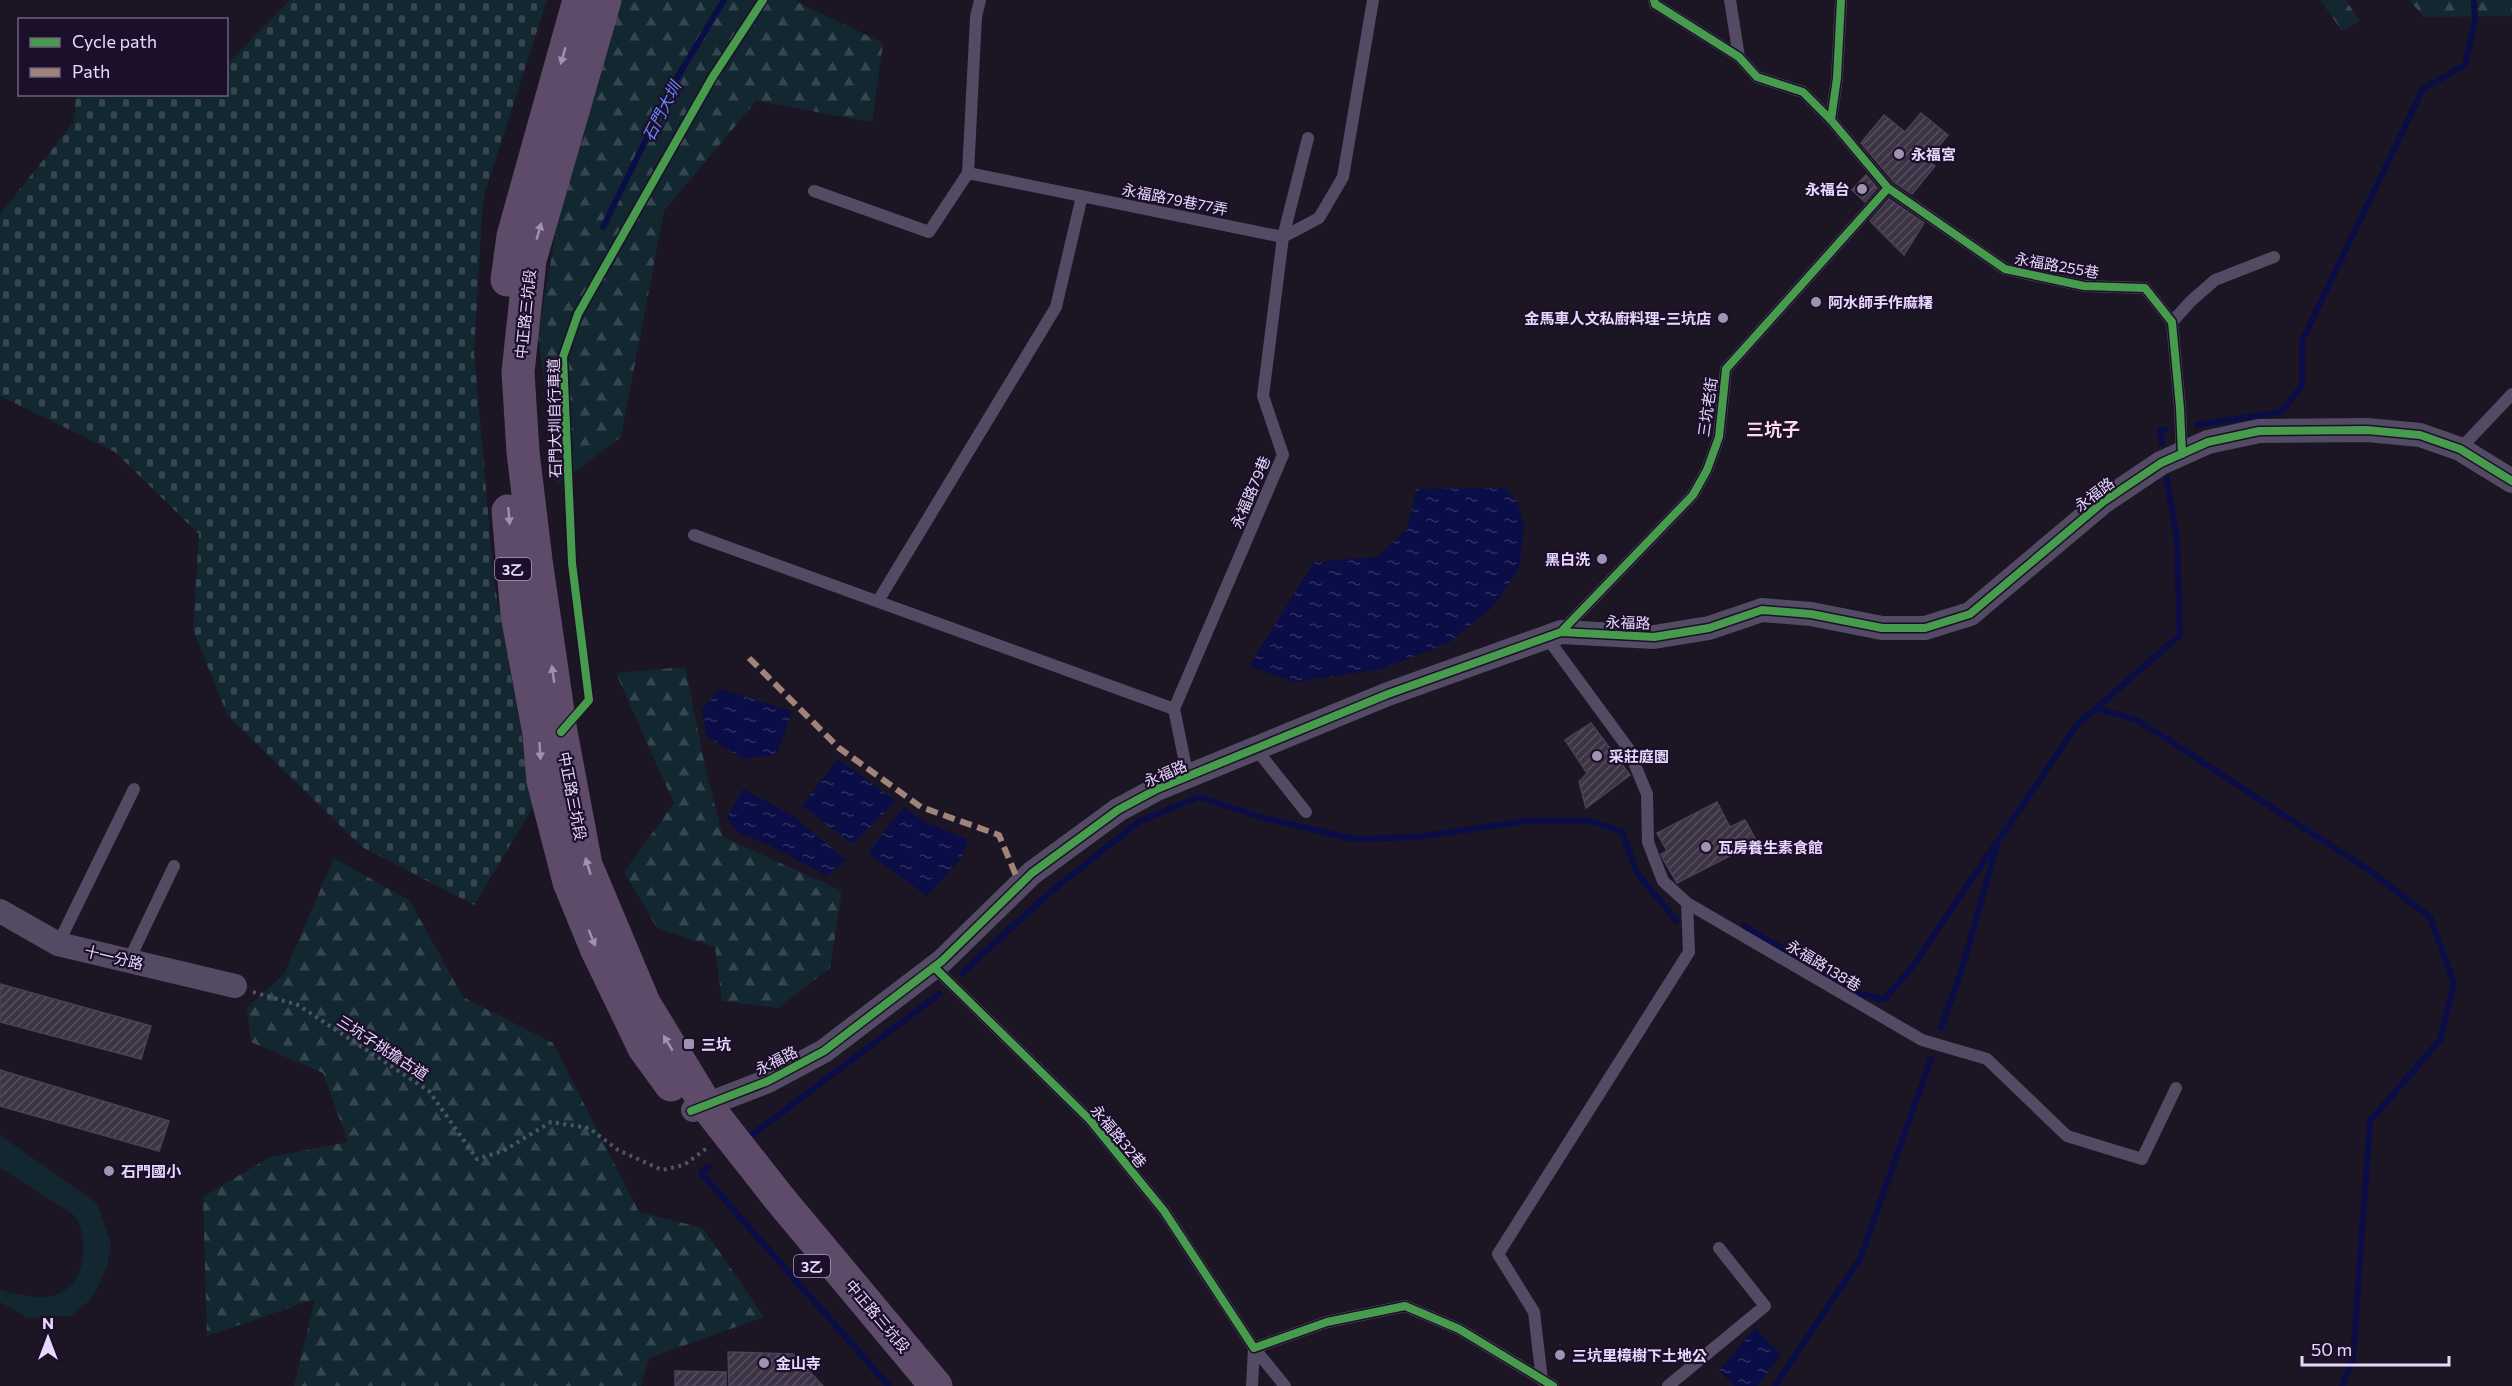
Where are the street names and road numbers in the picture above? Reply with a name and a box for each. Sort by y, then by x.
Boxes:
street label: 永福路79巷77弄 [1120,180,1230,218]
street label: 永福路255巷 [2013,249,2101,281]
street label: 中正路三坑段 [511,268,539,360]
street label: 石門大圳自行車道 [544,358,564,478]
street label: 三坑老街 [1694,376,1720,438]
street label: 永福路79巷 [1227,453,1273,531]
street label: 永福路 [2071,473,2117,515]
road number: 3乙 [495,558,531,580]
street label: 永福路 [1605,612,1651,632]
street label: 中正路三坑段 [556,750,590,842]
street label: 永福路 [1141,756,1189,790]
street label: 永福路138巷 [1783,936,1865,994]
street label: 十一分路 [83,941,145,973]
street label: 三坑子挑擔古道 [334,1011,432,1083]
street label: 永福路 [752,1042,800,1078]
street label: 永福路32巷 [1087,1101,1151,1171]
road number: 3乙 [794,1255,830,1277]
street label: 中正路三坑段 [842,1276,914,1356]

